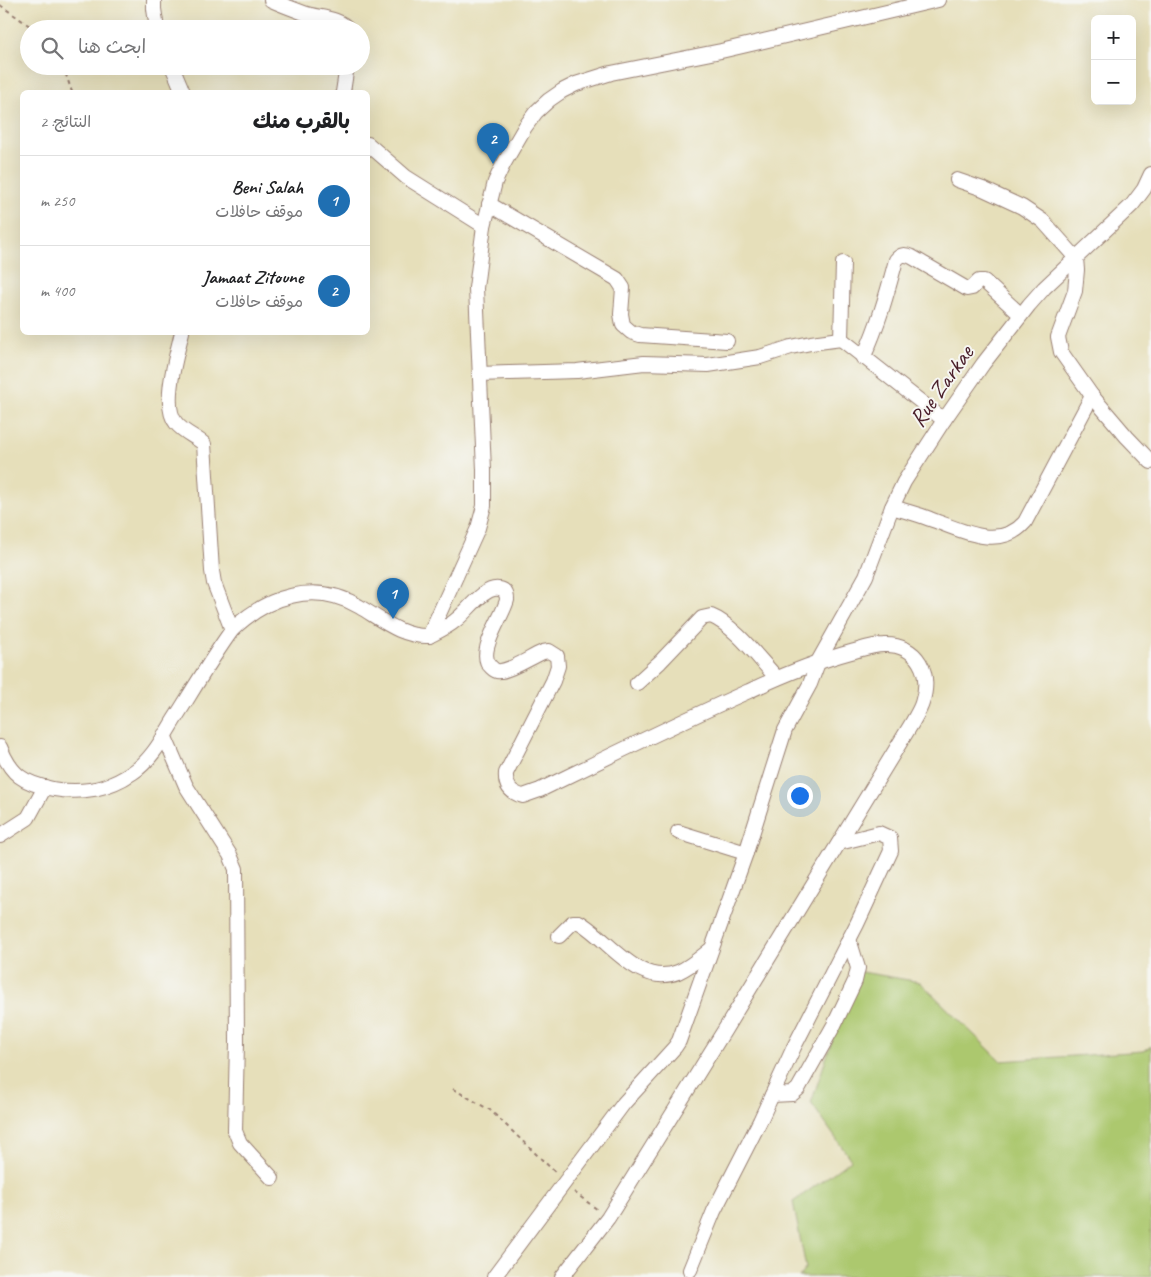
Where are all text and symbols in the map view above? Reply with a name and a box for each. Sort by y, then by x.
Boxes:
map controls [1091,15,1136,105]
button: + [1091,15,1136,60]
search box [20,20,370,75]
icon: search [38,34,66,62]
text: ابحث هنا [78,35,146,59]
button: − [1091,60,1136,105]
text: بالقرب منك [253,108,350,134]
text: النتائج: 2 [40,112,91,132]
pin: 2 [477,123,509,164]
text: Beni Salah [232,175,303,199]
text: 250 m [40,191,74,211]
text: 1 [330,191,338,211]
text: موقف حافلات [215,202,303,222]
text: Jamaat Zitoune [202,265,303,289]
text: 400 m [40,281,74,301]
text: 2 [330,281,338,301]
text: موقف حافلات [215,292,303,312]
street label: Rue Zarkae [902,338,981,433]
pin: 1 [377,578,409,619]
your location [787,783,813,809]

